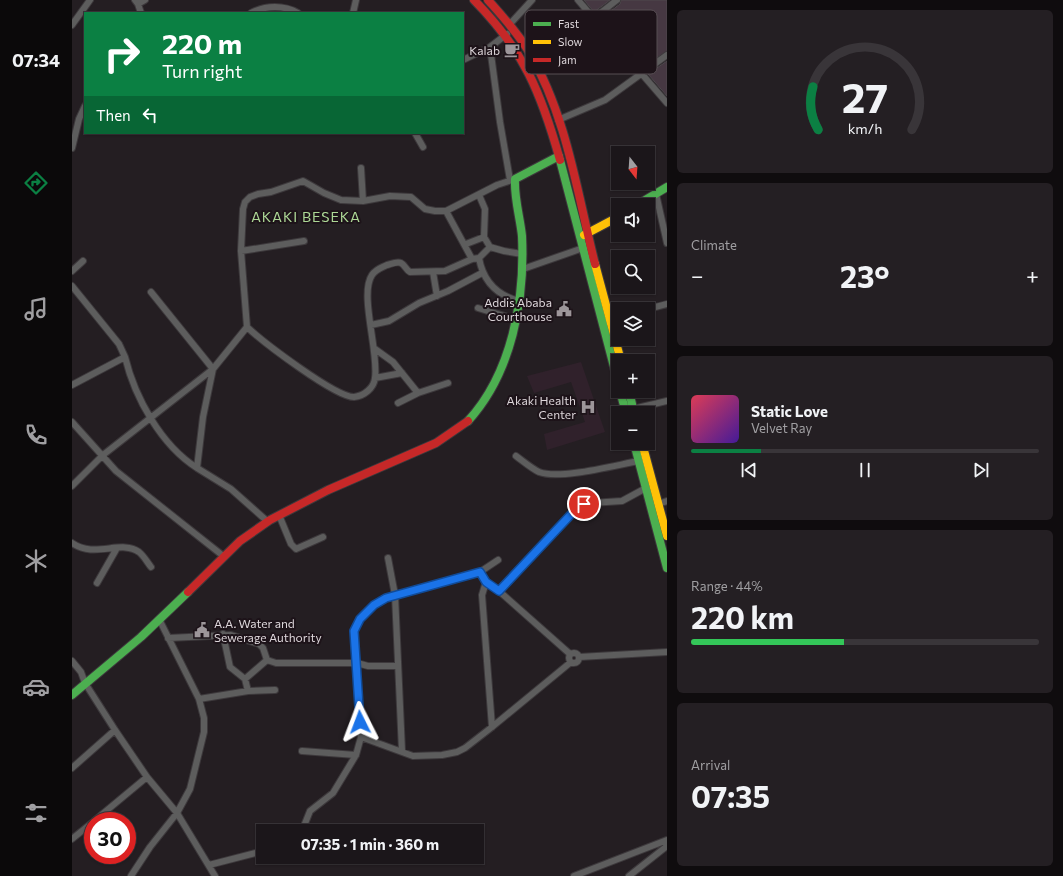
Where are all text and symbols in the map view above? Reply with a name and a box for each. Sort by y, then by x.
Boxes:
legend [525,10,657,74]
text: Fast [558,17,580,30]
text: 220 m [162,26,242,60]
icon: right [96,28,148,80]
text: Slow [558,35,583,48]
cafe icon: Kalab [503,41,521,59]
place label: Kalab [469,43,500,57]
text: 07:34 [12,49,60,71]
text: Jam [558,53,577,67]
text: Turn right [162,60,242,82]
text: 27 [842,70,888,121]
icon: left [139,104,161,126]
text: Then [96,106,131,124]
text: km/h [848,118,882,136]
north arrow [611,146,655,190]
map controls [611,146,655,450]
icon: directions [22,169,50,197]
button: sound [611,198,655,242]
district label: AKAKI BESEKA [251,208,361,225]
text: Climate [691,237,737,253]
button: search [611,250,655,294]
text: 23° [840,257,890,294]
text: − [691,262,704,289]
text: + [1026,262,1039,289]
icon: music [22,295,50,323]
place label: Addis Ababa Courthouse [484,295,552,323]
public building icon: Addis Ababa Courthouse [555,300,573,318]
button: layers [611,302,655,346]
button: + [611,354,655,398]
place label: Akaki Health Center [507,393,576,421]
hospital icon: Akaki Health Center [579,398,597,416]
text: Static Love [751,402,828,420]
button: − [611,406,655,450]
text: Velvet Ray [751,420,812,436]
icon: phone [22,421,50,449]
icon: previous [738,459,760,481]
icon: pause [854,459,876,481]
icon: next [970,459,992,481]
pin [567,487,601,521]
icon: arrive [573,493,595,515]
icon: climate [22,547,50,575]
text: Range · 44% [691,578,763,594]
text: 220 km [691,598,794,635]
place label: A.A. Water and Sewerage Authority [214,616,322,644]
public building icon: A.A. Water and Sewerage Authority [193,621,211,639]
icon: car [22,673,50,701]
position arrow [339,701,381,743]
text: Arrival [691,757,730,773]
text: 07:35 [691,777,770,814]
icon: filters [22,799,50,827]
speed limit sign: 30 [84,812,136,864]
text: 07:35 · 1 min · 360 m [301,835,439,853]

